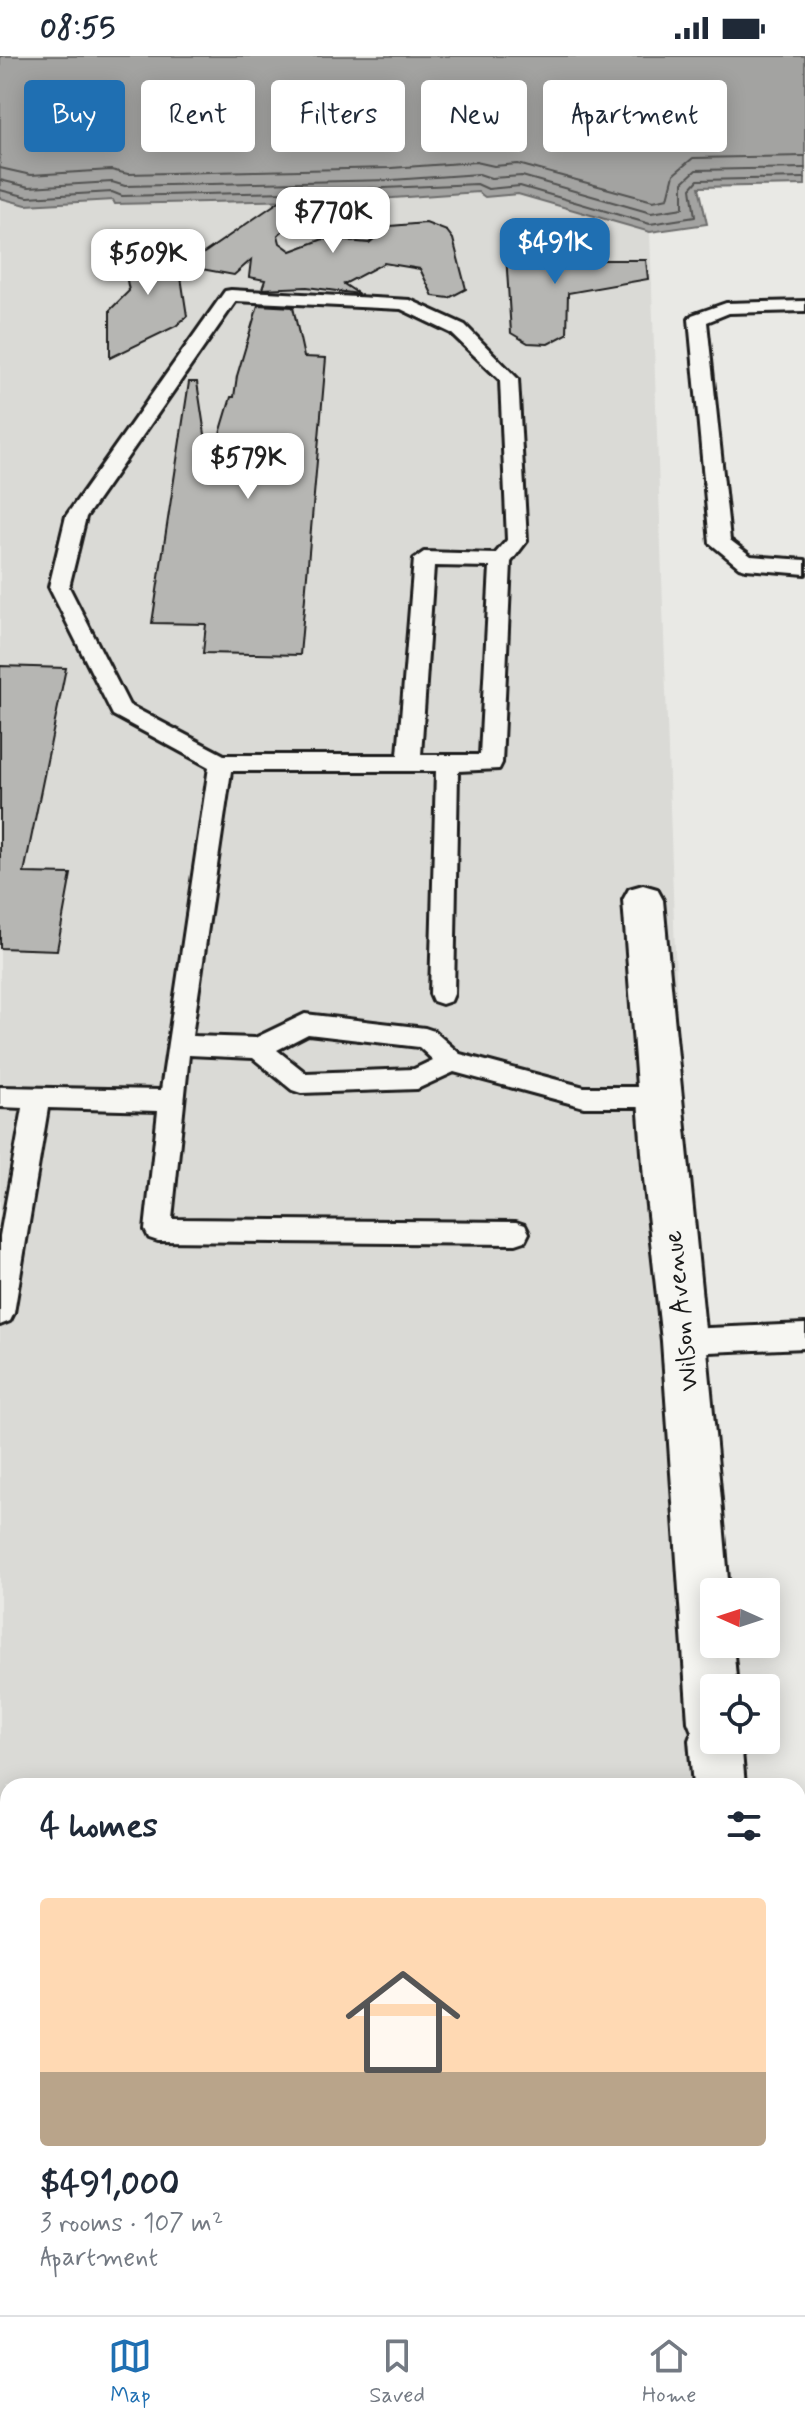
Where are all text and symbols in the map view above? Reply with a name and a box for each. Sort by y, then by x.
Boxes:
text: 08:55 [40,9,115,48]
chip: Buy [24,80,125,152]
chip: Rent [141,80,255,152]
chip: Filters [271,80,405,152]
chip: New [421,80,527,152]
chip: Apartment [543,80,727,152]
pin: $770K [277,187,389,255]
text: $770K [294,196,372,230]
pin: $491K [499,218,611,286]
text: $491K [518,227,592,261]
pin: $509K [92,229,204,297]
text: $509K [109,238,187,272]
pin: $579K [192,433,304,501]
text: $579K [210,442,286,476]
street label: Wilson Avenue [657,1229,707,1393]
north arrow [700,1578,780,1658]
map controls [700,1578,780,1754]
button: locate [700,1674,780,1754]
text: 4 homes [40,1804,158,1849]
icon: filters [722,1804,766,1848]
icon: home [331,1950,475,2094]
text: $491,000 [40,2162,180,2207]
text: 3 rooms · 107 m² [40,2207,223,2241]
text: Apartment [40,2241,158,2275]
tab: Map [108,2334,152,2410]
tab: Saved [369,2334,425,2410]
tab: Home [642,2334,697,2410]

